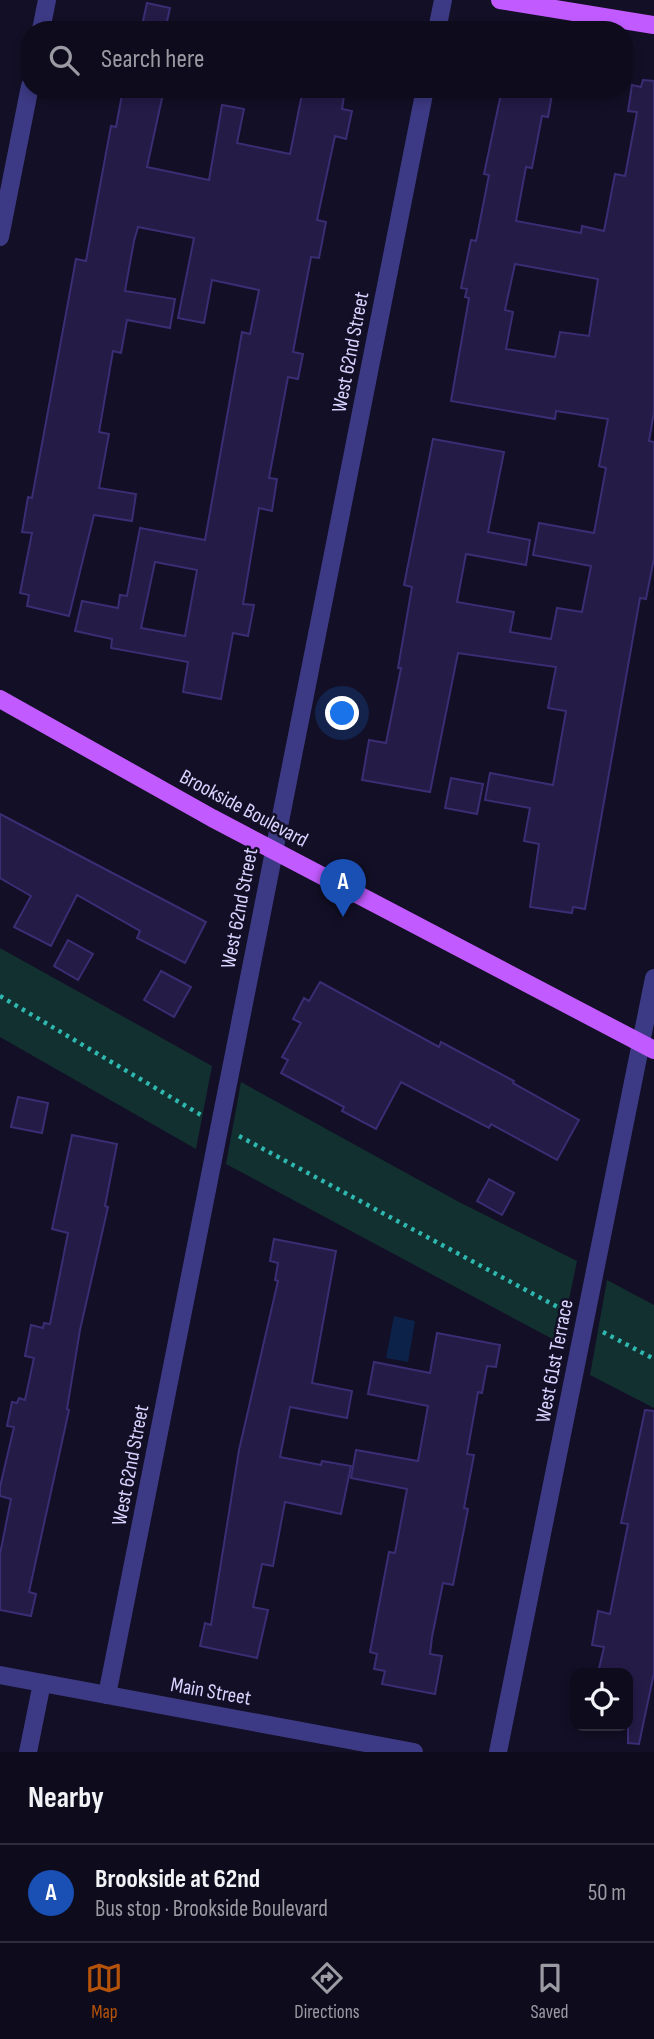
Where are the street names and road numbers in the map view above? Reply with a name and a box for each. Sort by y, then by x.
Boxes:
street label: West 62nd Street [327,290,374,415]
street label: Brookside Boulevard [175,764,312,853]
street label: West 62nd Street [216,846,263,971]
street label: West 61st Terrace [530,1297,579,1425]
street label: West 62nd Street [107,1403,154,1528]
street label: Main Street [169,1672,253,1711]

